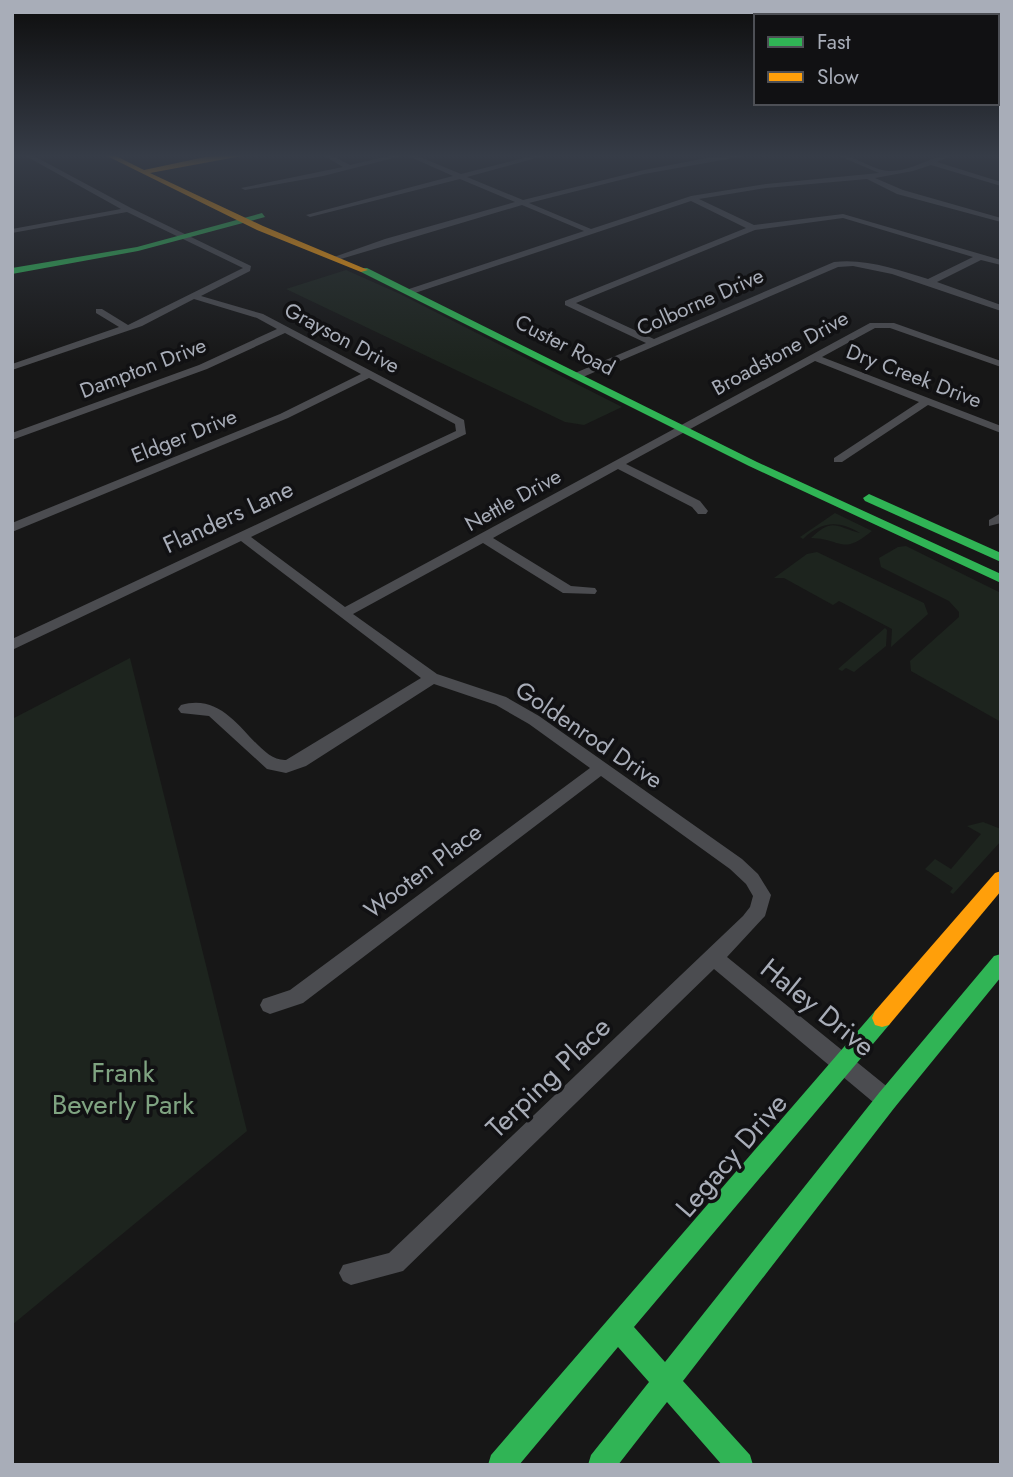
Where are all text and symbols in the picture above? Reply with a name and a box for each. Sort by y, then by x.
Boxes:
legend [754,14,999,105]
text: Fast [817,27,850,57]
text: Slow [817,62,859,92]
street label: Colborne Drive [632,261,768,343]
street label: Grayson Drive [279,295,405,381]
street label: Broadstone Drive [706,303,854,403]
street label: Custer Road [510,307,620,383]
street label: Dampton Drive [75,330,211,406]
street label: Dry Creek Drive [842,336,986,416]
street label: Eldger Drive [127,401,241,471]
street label: Nettle Drive [459,461,567,539]
street label: Flanders Lane [157,471,299,562]
street label: Goldenrod Drive [509,672,670,797]
street label: Wooten Place [356,814,489,927]
street label: Haley Drive [752,948,884,1066]
street label: Terping Place [477,1007,620,1148]
park label: Frank Beverly Park [52,1052,195,1125]
street label: Legacy Drive [666,1084,797,1226]

